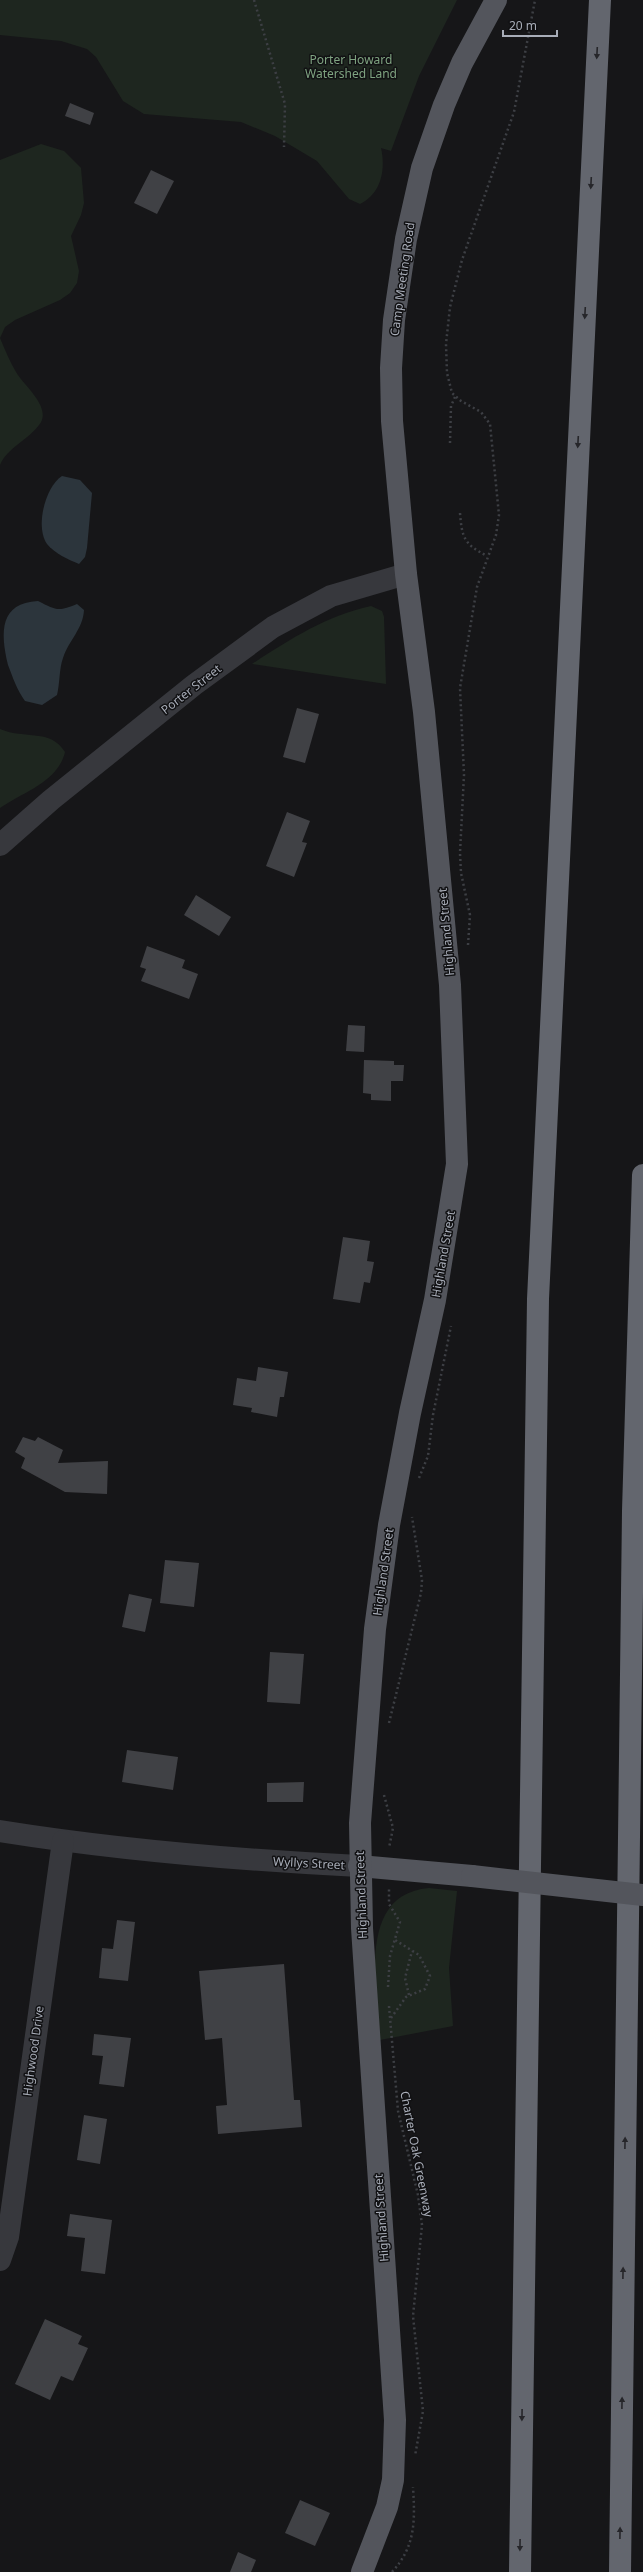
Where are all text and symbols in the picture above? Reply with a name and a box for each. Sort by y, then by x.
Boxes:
scale bar [503,12,557,38]
text: 20 m [509,17,537,34]
one-way arrow [594,47,601,59]
park label: Porter Howard Watershed Land [305,51,397,82]
one-way arrow [588,177,594,190]
street label: Camp Meeting Road [386,221,418,337]
one-way arrow [581,307,588,319]
one-way arrow [575,436,582,448]
street label: Porter Street [157,660,225,718]
street label: Highland Street [434,887,458,977]
street label: Highland Street [427,1209,459,1299]
street label: Highland Street [368,1527,398,1617]
street label: Highland Street [351,1850,371,1939]
street label: Wyllys Street [273,1853,346,1873]
street label: Highwood Drive [18,2005,48,2097]
street label: Charter Oak Greenway [396,2089,438,2219]
one-way arrow [622,2136,628,2149]
street label: Highland Street [369,2173,393,2263]
one-way arrow [620,2266,626,2279]
one-way arrow [619,2396,625,2409]
one-way arrow [518,2409,525,2421]
one-way arrow [617,2527,624,2539]
one-way arrow [517,2539,523,2552]

